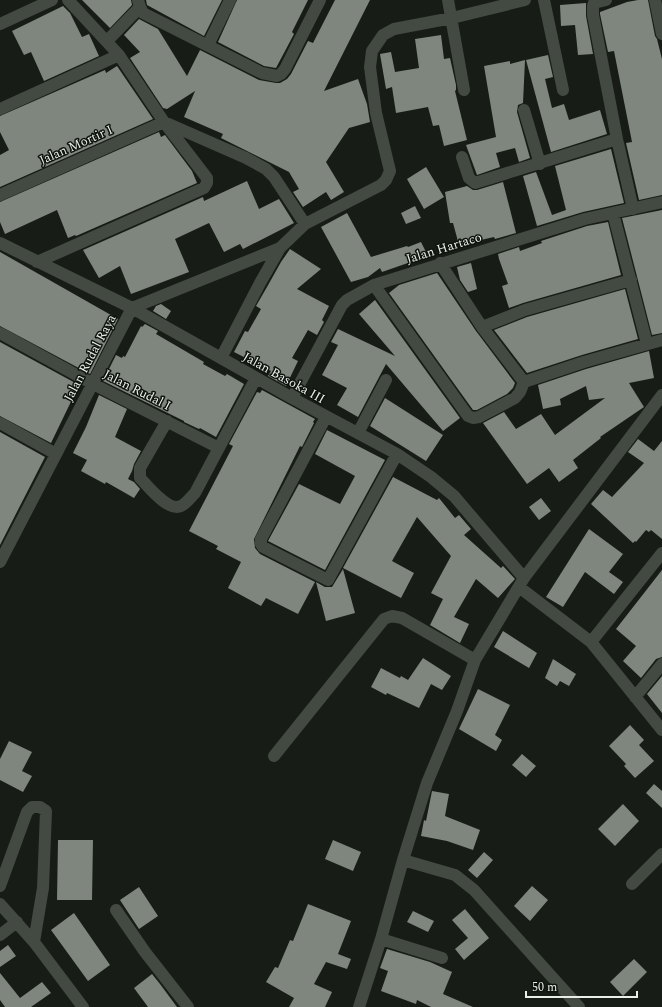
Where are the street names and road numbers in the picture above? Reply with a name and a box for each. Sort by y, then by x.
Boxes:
street label: Jalan Mortir I [36,120,116,170]
street label: Jalan Hartaco [404,227,484,269]
street label: Jalan Rudal Raya [59,310,122,405]
street label: Jalan Basoka III [239,347,329,409]
street label: Jalan Rudal I [100,364,174,416]

